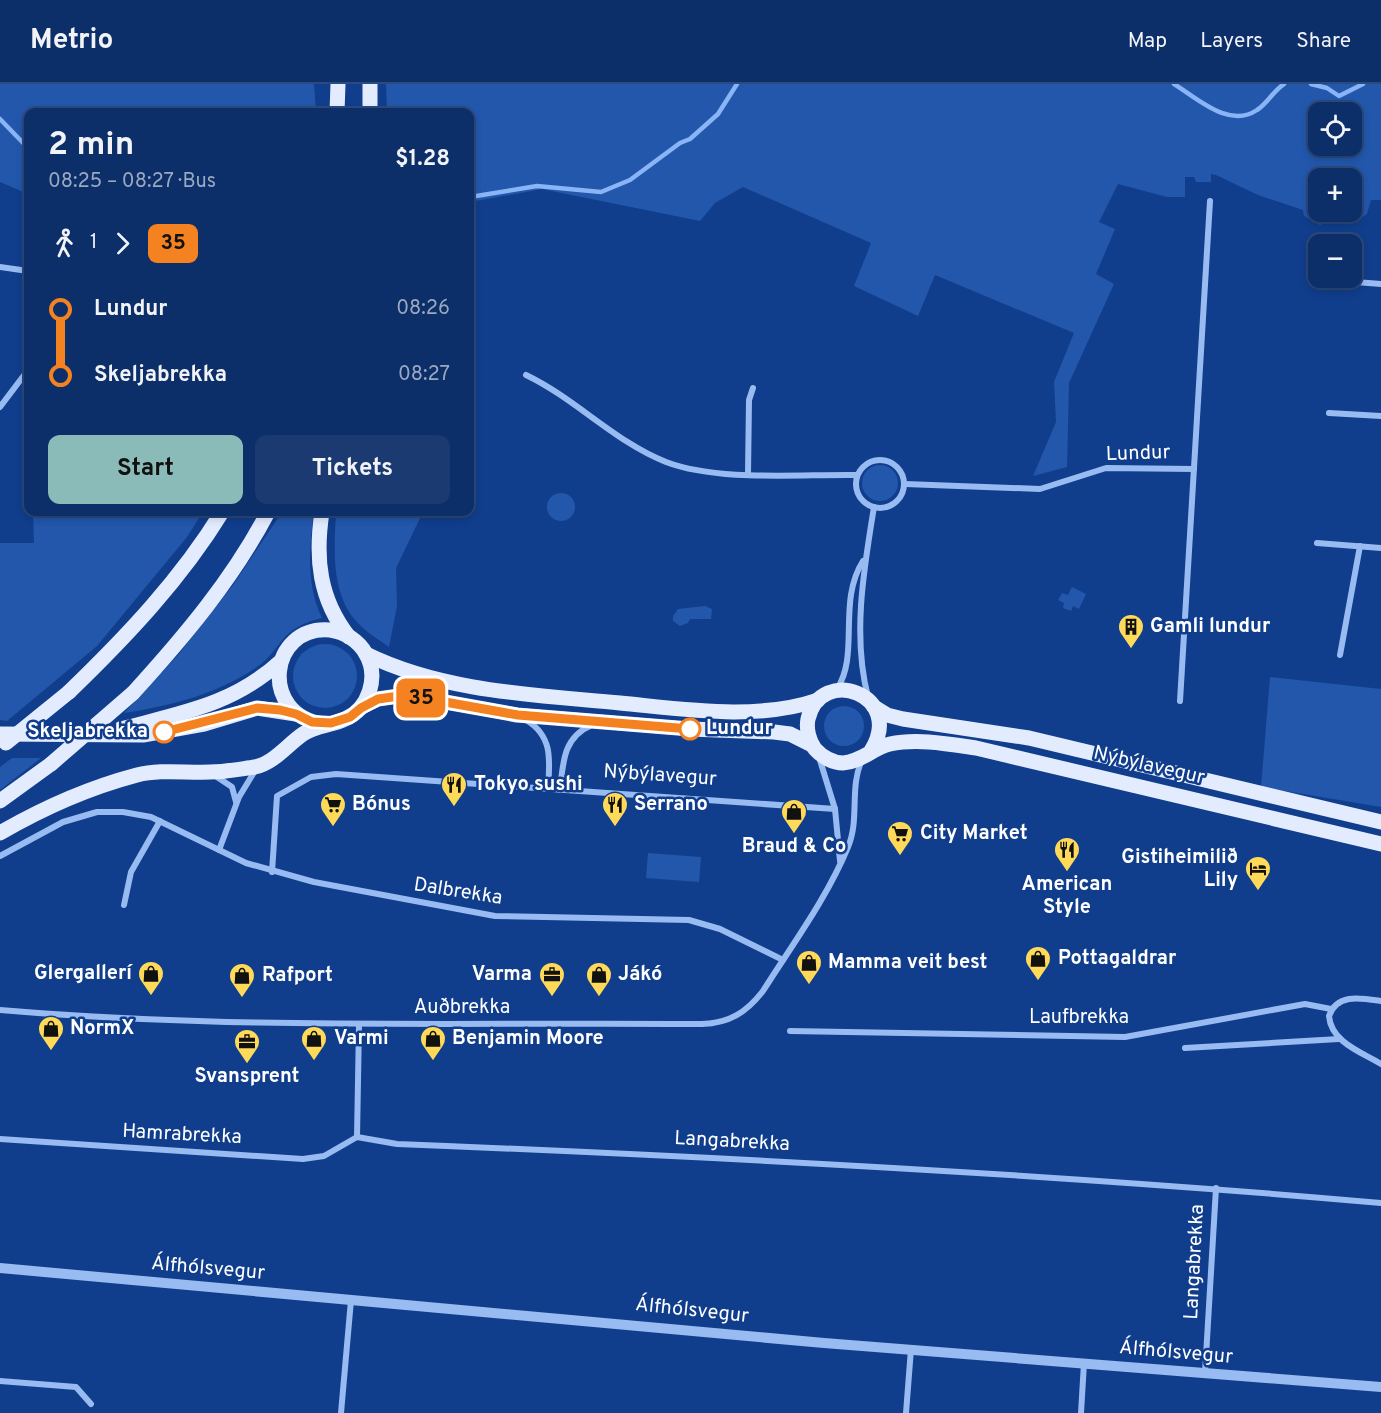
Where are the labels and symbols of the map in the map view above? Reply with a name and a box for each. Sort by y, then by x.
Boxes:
street label: Lundur [1105,440,1171,468]
building icon: Gamli lundur [1116,612,1146,650]
place label: Gamli lundur [1150,614,1271,640]
line badge: 35 [394,678,448,718]
place label: Lundur [706,716,774,742]
marker: Lundur [679,718,701,740]
place label: Skeljabrekka [27,719,148,745]
marker: Skeljabrekka [153,721,175,743]
street label: Nýbýlavegur [1091,741,1207,791]
street label: Nýbýlavegur [602,759,718,793]
restaurant icon: Tokyo sushi [439,770,469,808]
place label: Tokyo sushi [474,772,583,798]
supermarket icon: Bónus [318,790,348,828]
restaurant icon: Serrano [600,790,630,828]
place label: Bónus [352,792,411,818]
place label: Serrano [634,792,708,818]
shop icon: Braud & Co [779,797,809,835]
supermarket icon: City Market [885,819,915,857]
place label: City Market [920,821,1028,847]
place label: Braud & Co [742,834,846,860]
restaurant icon: American Style [1052,835,1082,873]
place label: Gistiheimilið Lily [1121,845,1238,894]
hotel icon: Gistiheimilið Lily [1243,854,1273,892]
street label: Dalbrekka [412,872,504,912]
place label: American Style [1022,872,1112,921]
shop icon: Pottagaldrar [1023,944,1053,982]
place label: Pottagaldrar [1058,946,1177,972]
shop icon: Mamma veit best [794,948,824,986]
place label: Mamma veit best [828,950,987,976]
shop icon: Glergallerí [136,959,166,997]
office icon: Varma [537,960,567,998]
shop icon: Jákó [584,960,614,998]
place label: Glergallerí [34,961,133,987]
shop icon: Rafport [227,961,257,999]
place label: Varma [472,962,532,988]
place label: Jákó [618,962,662,988]
place label: Rafport [262,963,333,989]
street label: Auðbrekka [414,995,510,1021]
street label: Laufbrekka [1029,1005,1129,1031]
shop icon: NormX [36,1014,66,1052]
place label: NormX [70,1016,135,1042]
shop icon: Varmi [299,1024,329,1062]
shop icon: Benjamin Moore [418,1024,448,1062]
place label: Varmi [334,1026,389,1052]
place label: Benjamin Moore [452,1026,604,1052]
office icon: Svansprent [232,1027,262,1065]
place label: Svansprent [195,1064,300,1090]
street label: Hamrabrekka [122,1119,242,1151]
street label: Langabrekka [673,1126,791,1158]
street label: Langabrekka [1179,1203,1211,1321]
street label: Álfhólsvegur [150,1249,266,1287]
street label: Álfhólsvegur [634,1290,751,1330]
street label: Álfhólsvegur [1118,1333,1234,1371]

